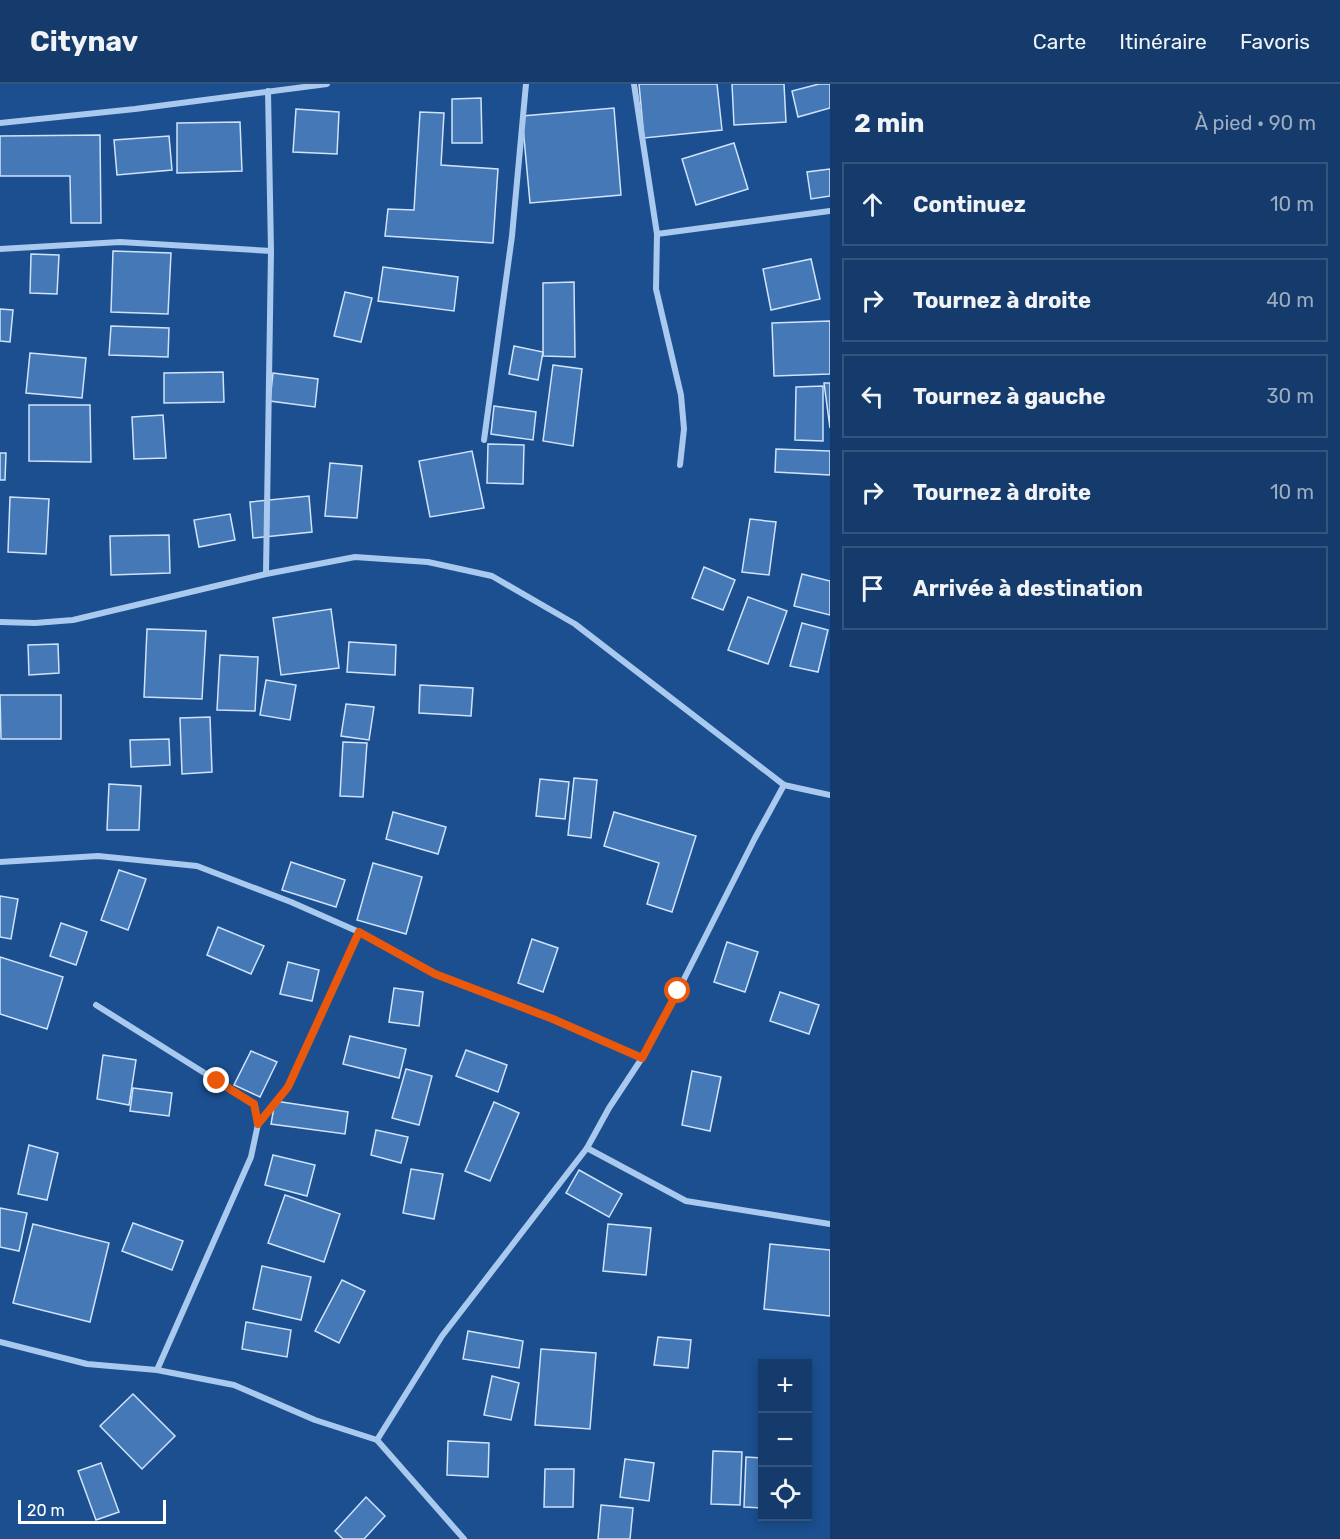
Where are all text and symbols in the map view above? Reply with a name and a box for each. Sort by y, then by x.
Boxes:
text: Citynav [30,25,138,58]
text: Carte [1033,29,1086,54]
text: Itinéraire [1119,29,1207,54]
text: Favoris [1240,29,1310,54]
text: 2 min [854,108,924,139]
text: À pied · 90 m [1195,111,1316,135]
icon: ahead [856,188,889,221]
text: Continuez [913,191,1026,218]
text: 10 m [1270,192,1314,216]
icon: right [856,284,889,317]
text: Tournez à droite [913,287,1091,314]
text: 40 m [1266,288,1314,312]
icon: left [856,380,889,413]
text: Tournez à gauche [913,383,1106,410]
text: 30 m [1267,384,1314,408]
icon: right [856,476,889,509]
text: Tournez à droite [913,479,1091,506]
text: 10 m [1270,480,1314,504]
icon: arrive [856,572,889,605]
text: Arrivée à destination [913,575,1143,602]
route start [664,977,690,1003]
route end [203,1067,229,1093]
map controls [758,1359,812,1521]
button: + [758,1359,812,1413]
button: − [758,1413,812,1467]
button: locate [758,1467,812,1521]
scale bar [18,1497,166,1524]
text: 20 m [27,1501,65,1520]

